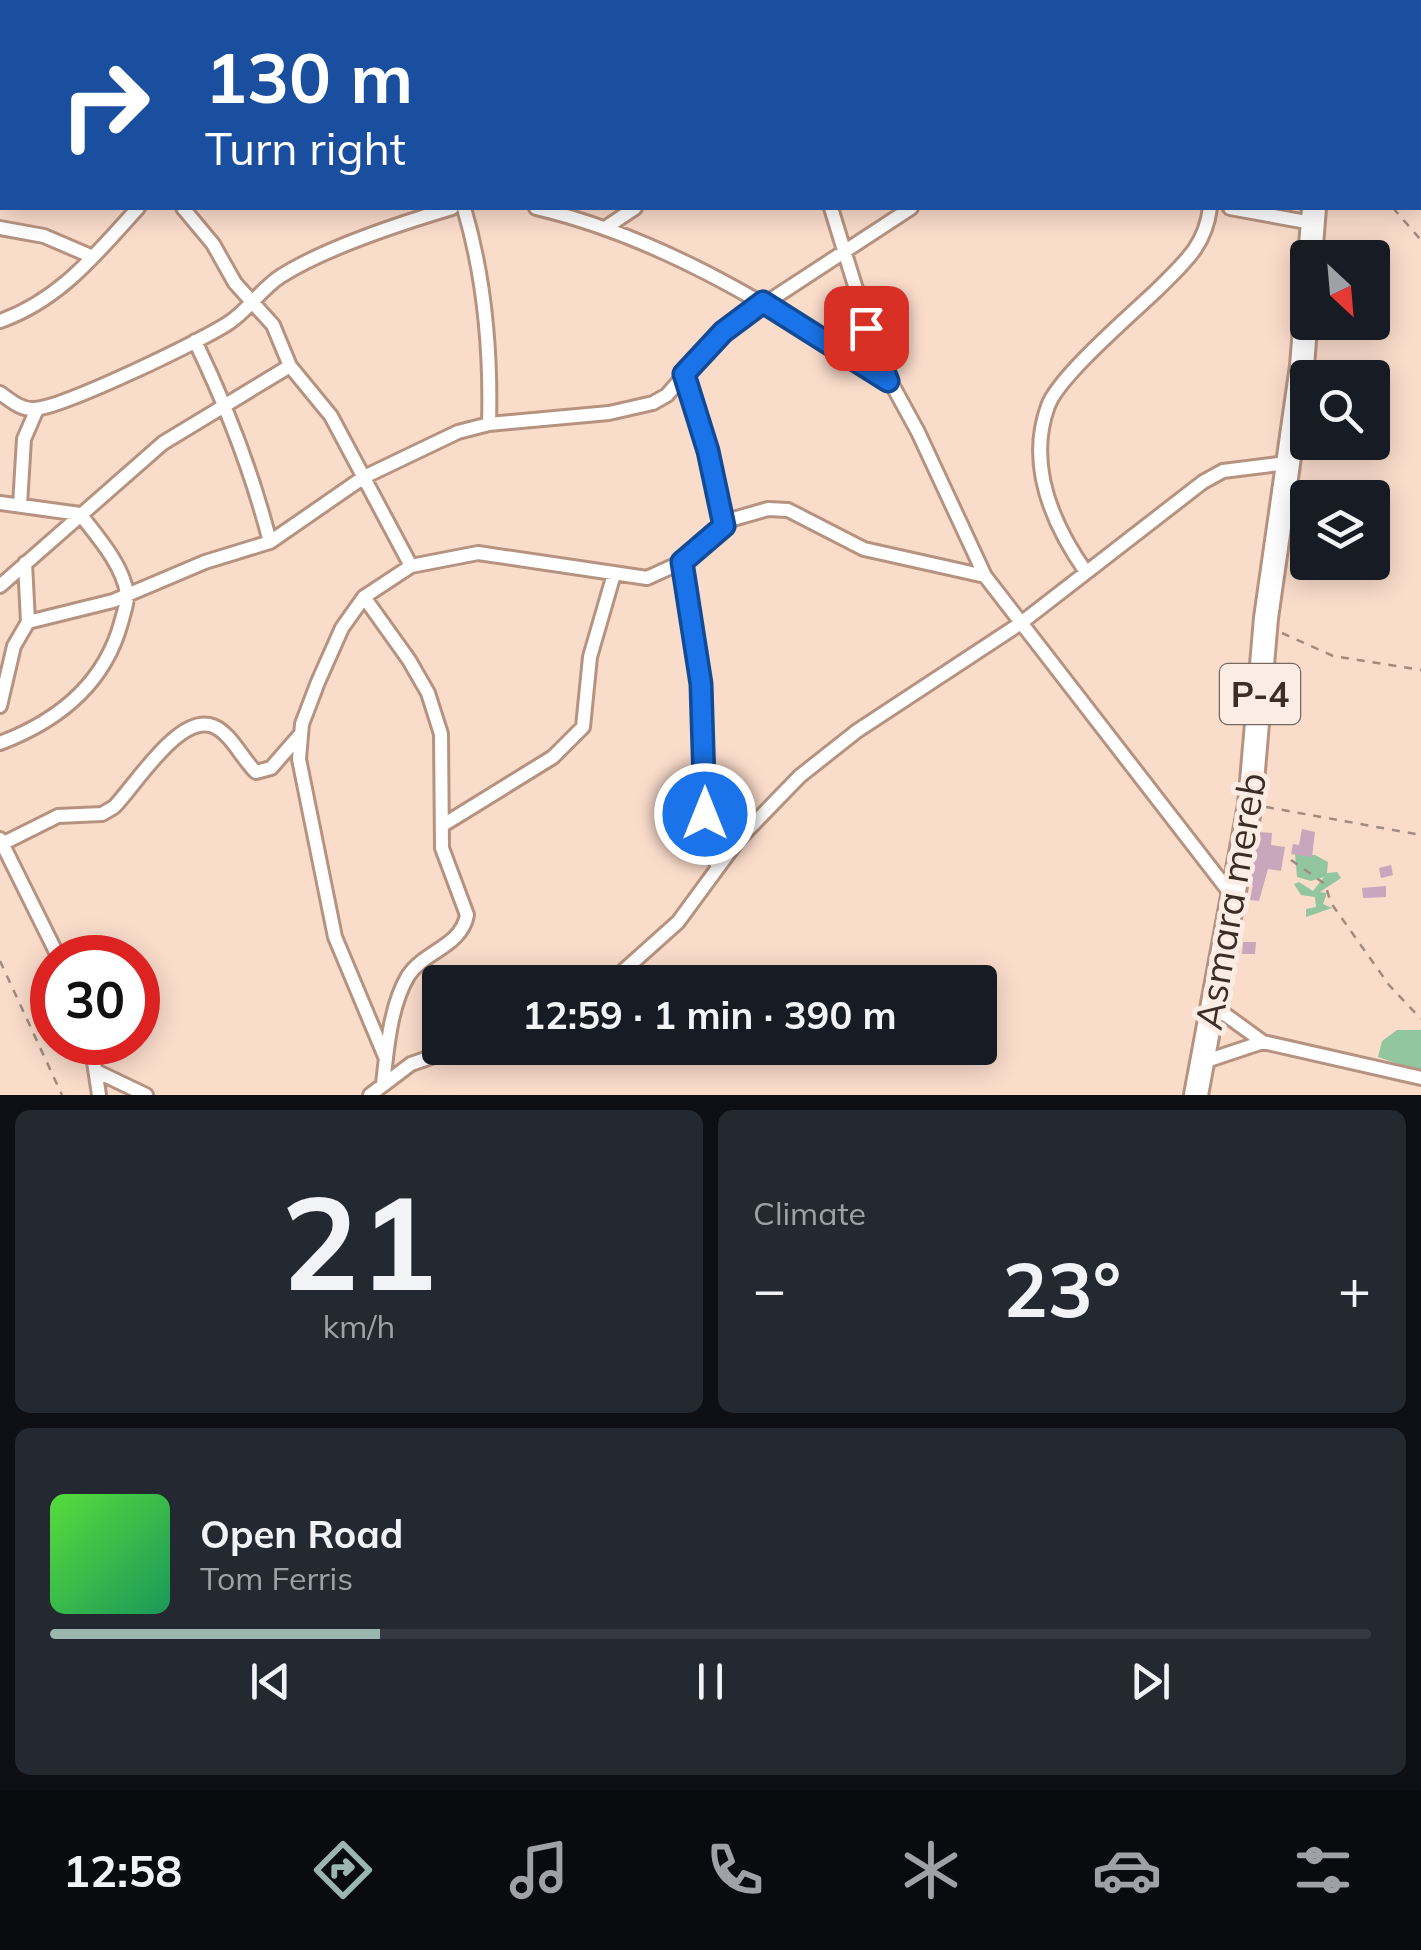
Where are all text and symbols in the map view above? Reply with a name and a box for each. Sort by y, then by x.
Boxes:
text: 130 m [205,33,413,121]
icon: right [40,40,170,170]
text: Turn right [205,120,406,176]
north arrow [1290,240,1390,340]
map controls [1290,240,1390,580]
pin [824,286,909,371]
icon: arrive [839,301,894,356]
button: search [1290,360,1390,460]
button: layers [1290,480,1390,580]
road number: P-4 [1220,664,1300,724]
position arrow [653,762,757,866]
street label: Asmara mereb [1184,769,1276,1033]
speed limit sign: 30 [30,935,160,1065]
text: 12:59 · 1 min · 390 m [522,991,897,1039]
text: 21 [281,1159,437,1323]
text: Climate [753,1193,866,1233]
text: 23° [1003,1242,1121,1336]
text: − [753,1254,786,1323]
text: + [1338,1254,1371,1323]
text: km/h [323,1306,395,1346]
text: Open Road [200,1510,403,1558]
text: Tom Ferris [200,1558,353,1598]
icon: previous [243,1654,298,1709]
icon: pause [683,1654,738,1709]
icon: next [1123,1654,1178,1709]
icon: directions [308,1835,378,1905]
icon: music [504,1835,574,1905]
icon: phone [700,1835,770,1905]
icon: climate [896,1835,966,1905]
icon: car [1092,1835,1162,1905]
icon: filters [1288,1835,1358,1905]
text: 12:58 [63,1842,182,1898]

